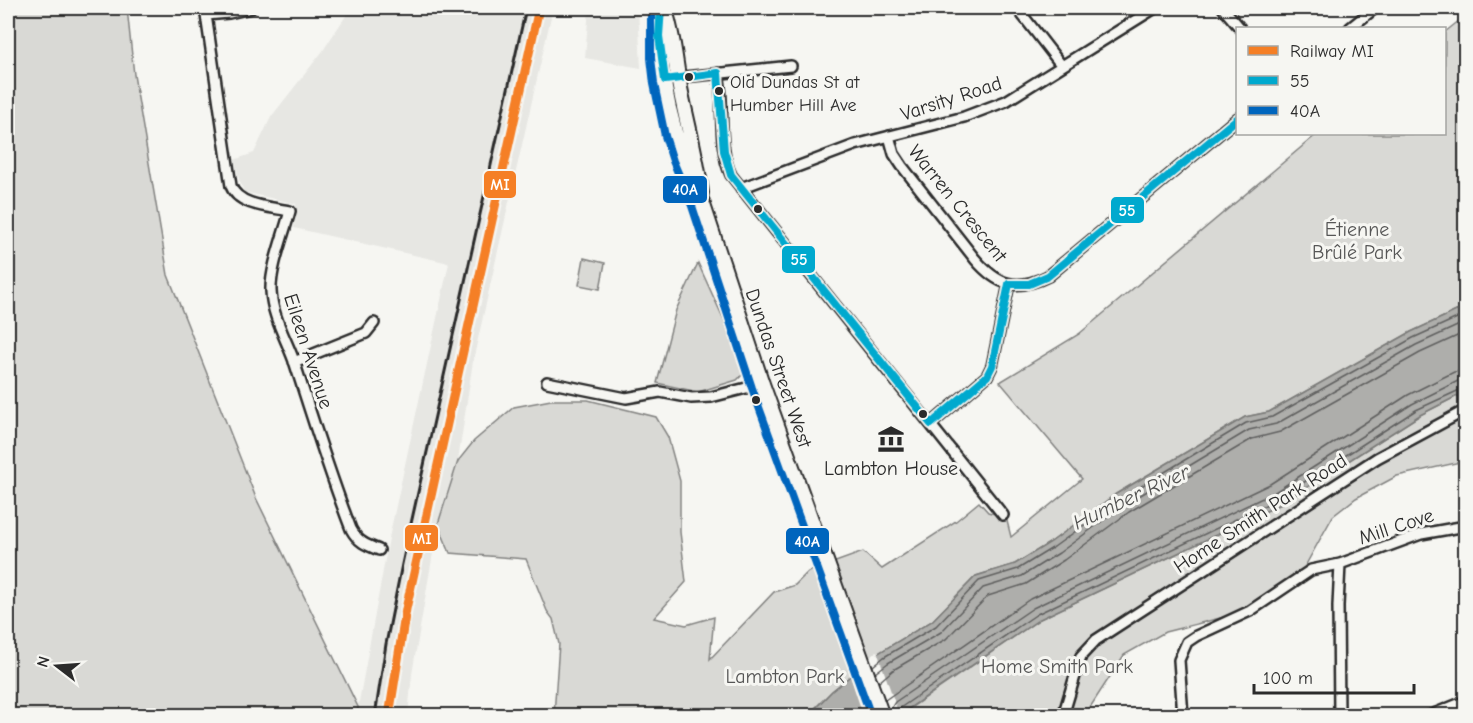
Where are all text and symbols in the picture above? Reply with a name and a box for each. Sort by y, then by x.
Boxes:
legend [1236,27,1446,135]
text: Railway MI [1290,41,1374,62]
unlabelled marker [683,71,695,83]
street label: Varsity Road [898,71,1005,126]
text: 55 [1290,71,1310,92]
place label: Old Dundas St at Humber Hill Ave [730,72,860,116]
marker: Old Dundas St at Humber Hill Ave [713,85,725,97]
text: 40A [1290,101,1320,122]
street label: Warren Crescent [903,140,1013,268]
line badge: MI [483,170,517,199]
line badge: 40A [662,175,708,204]
text: MI [490,176,510,194]
text: 40A [672,181,698,199]
line badge: 55 [1110,196,1145,224]
text: 55 [1119,202,1136,220]
unlabelled marker [752,203,764,215]
park label: Étienne Brûlé Park [1312,218,1402,264]
line badge: 55 [781,245,816,274]
text: 55 [791,251,808,269]
street label: Dundas Street West [741,286,817,452]
street label: Eileen Avenue [279,291,338,412]
unlabelled marker [750,394,762,406]
unlabelled marker [917,408,929,420]
museum icon: Lambton House [876,424,906,454]
street label: Home Smith Park Road [1169,449,1351,578]
place label: Lambton House [824,457,958,480]
water label: Humber River [1069,459,1195,534]
street label: Mill Cove [1356,504,1437,549]
line badge: MI [404,524,439,552]
line badge: 40A [785,527,830,555]
text: MI [412,530,432,548]
text: 40A [794,533,820,551]
north arrow [27,636,87,696]
text: N [33,654,54,670]
park label: Home Smith Park [981,655,1133,678]
scale bar [1254,657,1414,695]
park label: Lambton Park [726,665,845,688]
text: 100 m [1263,668,1313,689]

